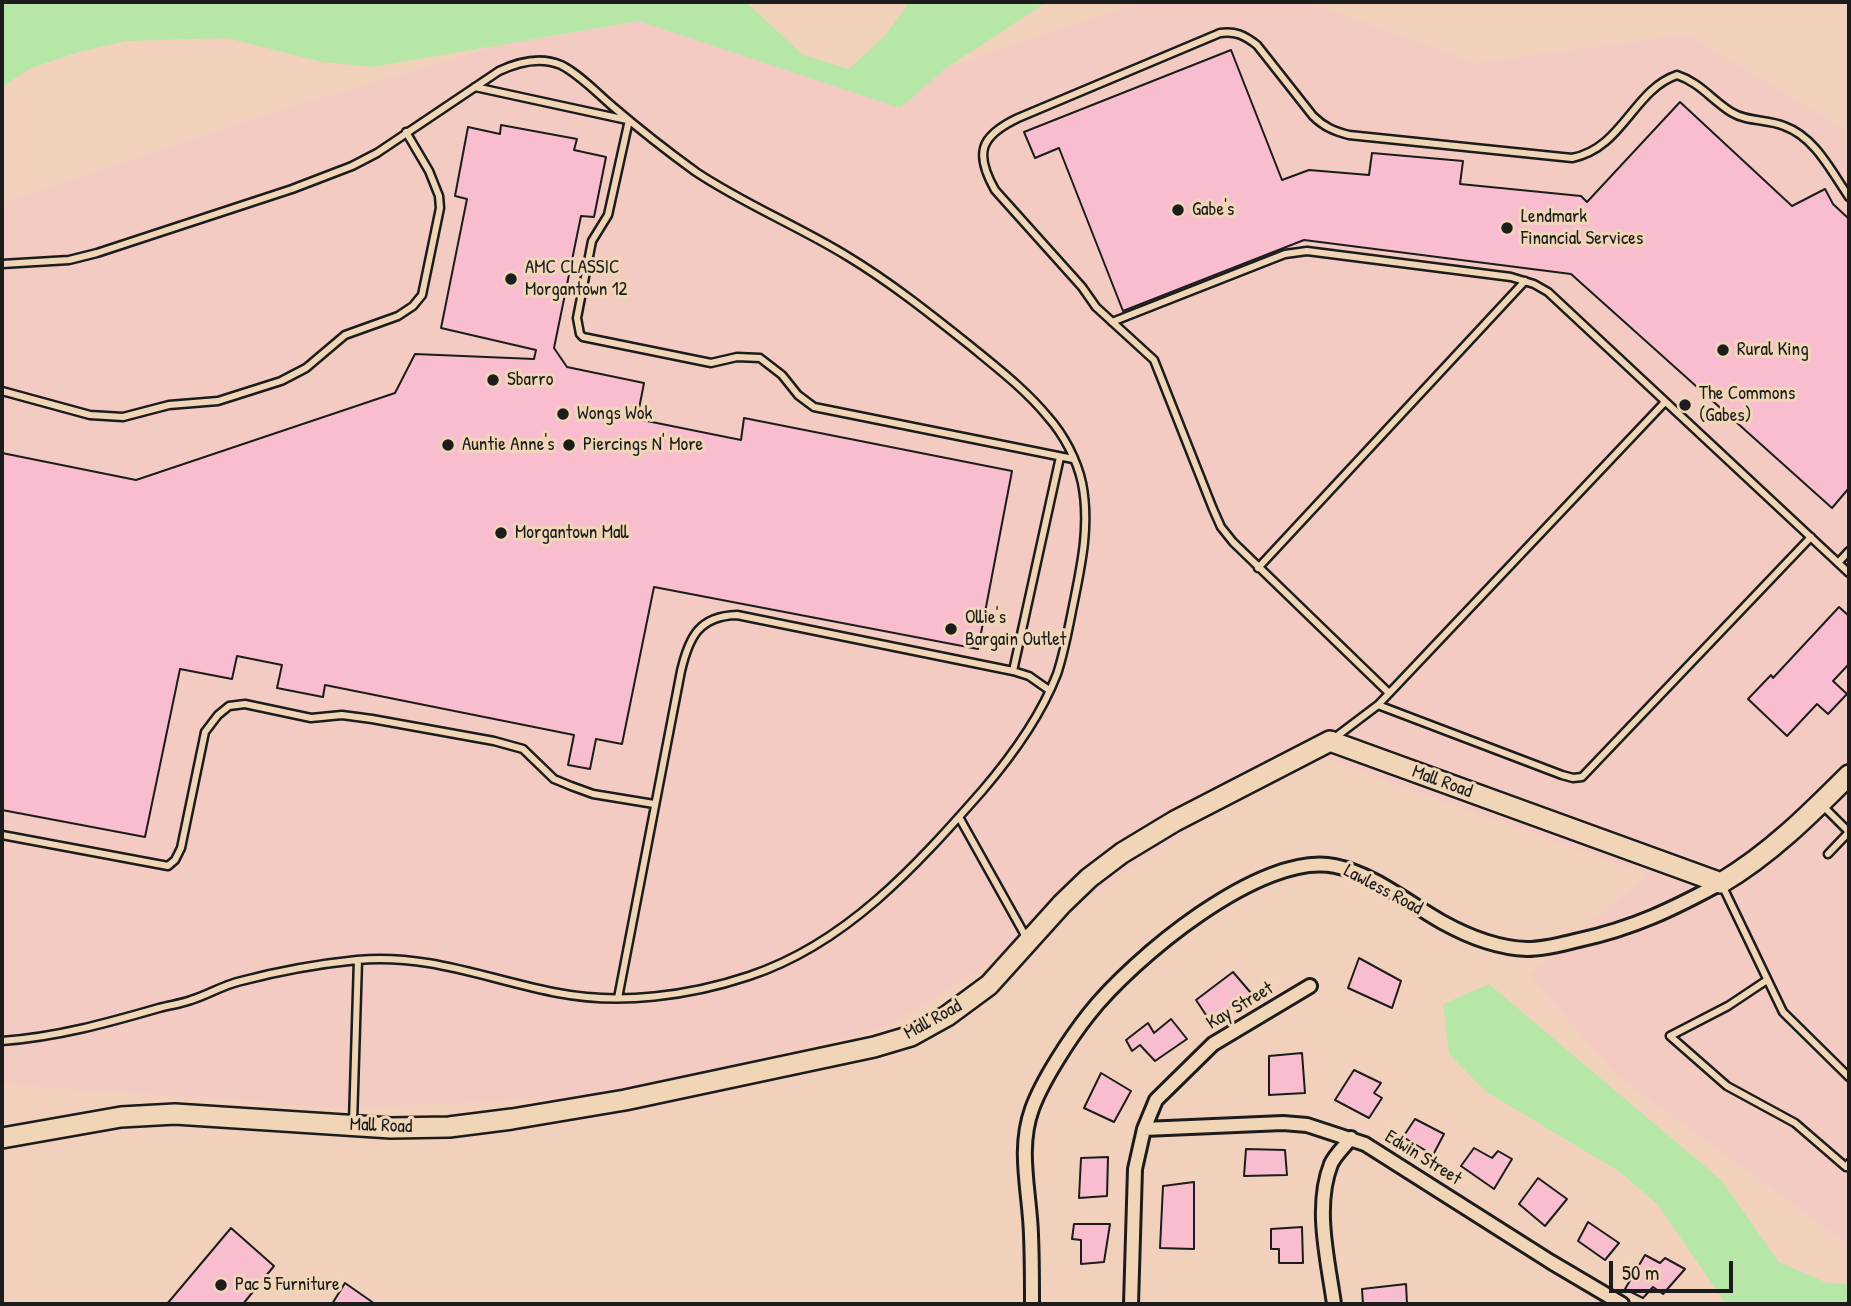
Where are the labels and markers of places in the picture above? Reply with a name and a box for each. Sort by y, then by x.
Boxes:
place label: Gabe's [1192,199,1234,221]
marker: Gabe's [1170,202,1186,218]
place label: Lendmark Financial Services [1521,206,1643,250]
marker: Lendmark Financial Services [1499,220,1515,236]
place label: AMC CLASSIC Morgantown 12 [525,257,628,301]
marker: AMC CLASSIC Morgantown 12 [503,271,519,287]
place label: Rural King [1737,339,1809,361]
marker: Rural King [1715,342,1731,358]
place label: Sbarro [507,369,553,391]
marker: Sbarro [485,372,501,388]
place label: The Commons (Gabes) [1699,383,1795,427]
marker: The Commons (Gabes) [1677,397,1693,413]
place label: Wongs Wok [577,403,652,425]
marker: Wongs Wok [555,406,571,422]
place label: Auntie Anne's [462,434,555,456]
place label: Piercings N' More [583,434,703,456]
marker: Auntie Anne's [440,437,456,453]
marker: Piercings N' More [561,437,577,453]
place label: Morgantown Mall [515,522,629,544]
marker: Morgantown Mall [493,525,509,541]
place label: Ollie's Bargain Outlet [965,607,1066,651]
marker: Ollie's Bargain Outlet [943,621,959,637]
place label: Pac 5 Furniture [235,1274,340,1296]
marker: Pac 5 Furniture [213,1277,229,1293]

